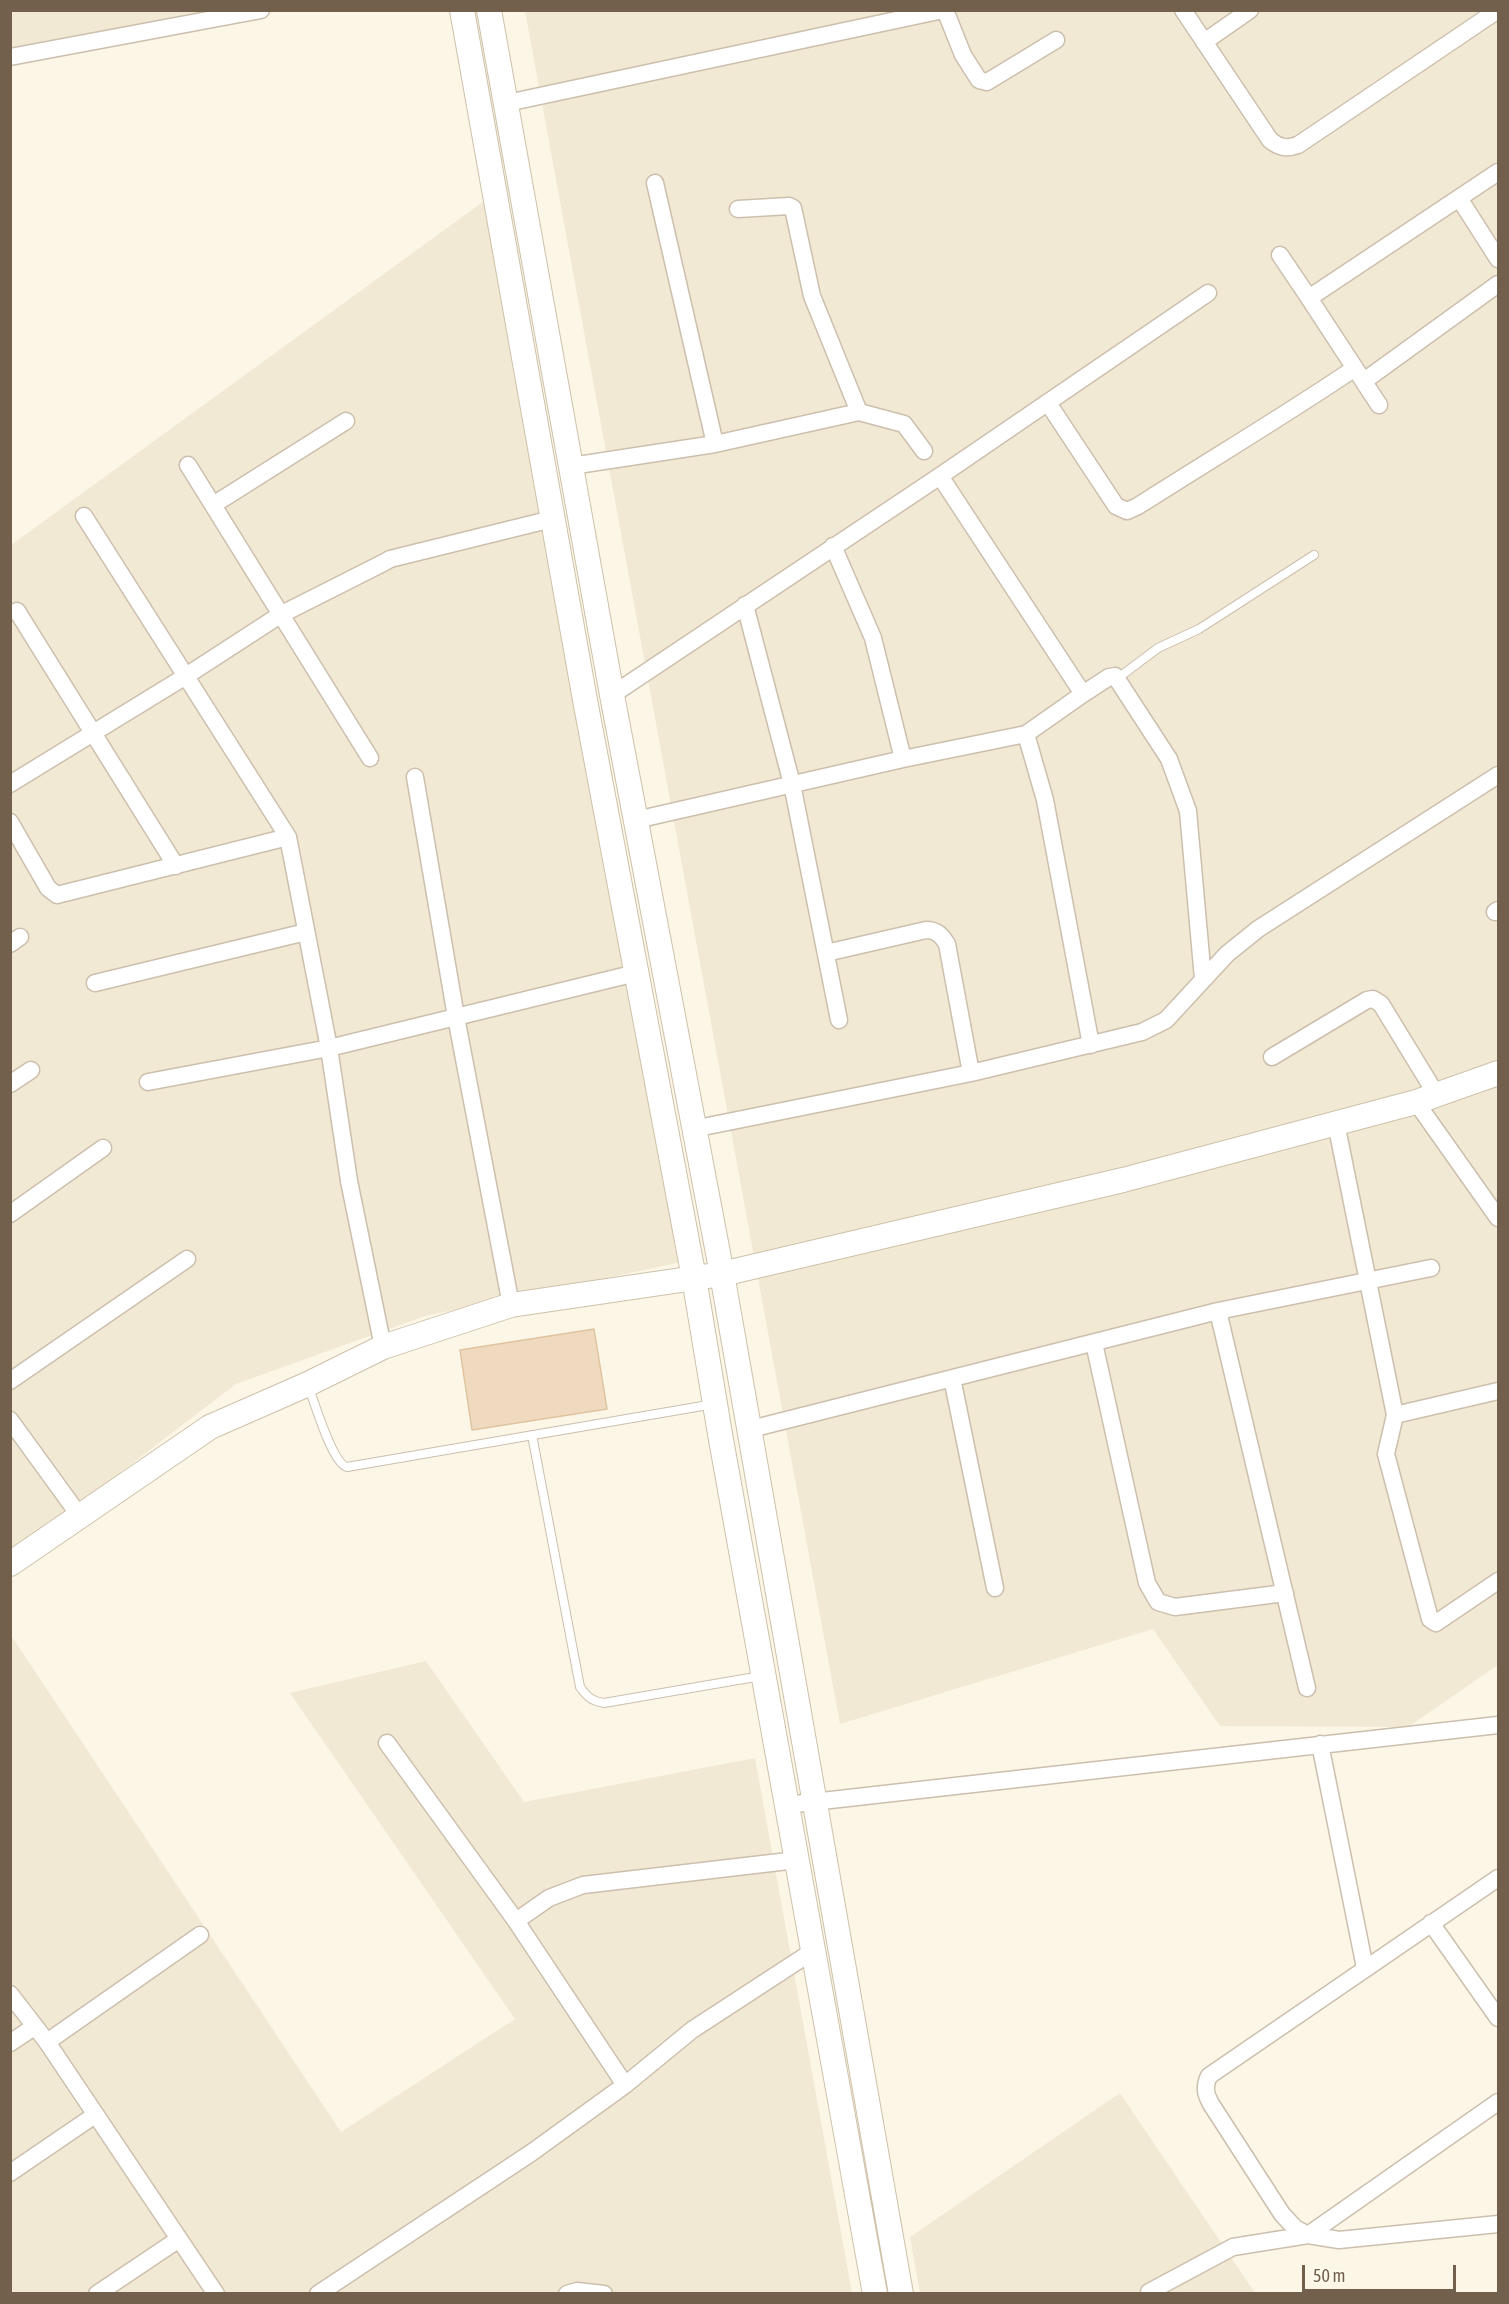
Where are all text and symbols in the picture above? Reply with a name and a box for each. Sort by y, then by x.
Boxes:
scale bar [1305,2253,1460,2291]
text: 50 m [1313,2265,1345,2286]

